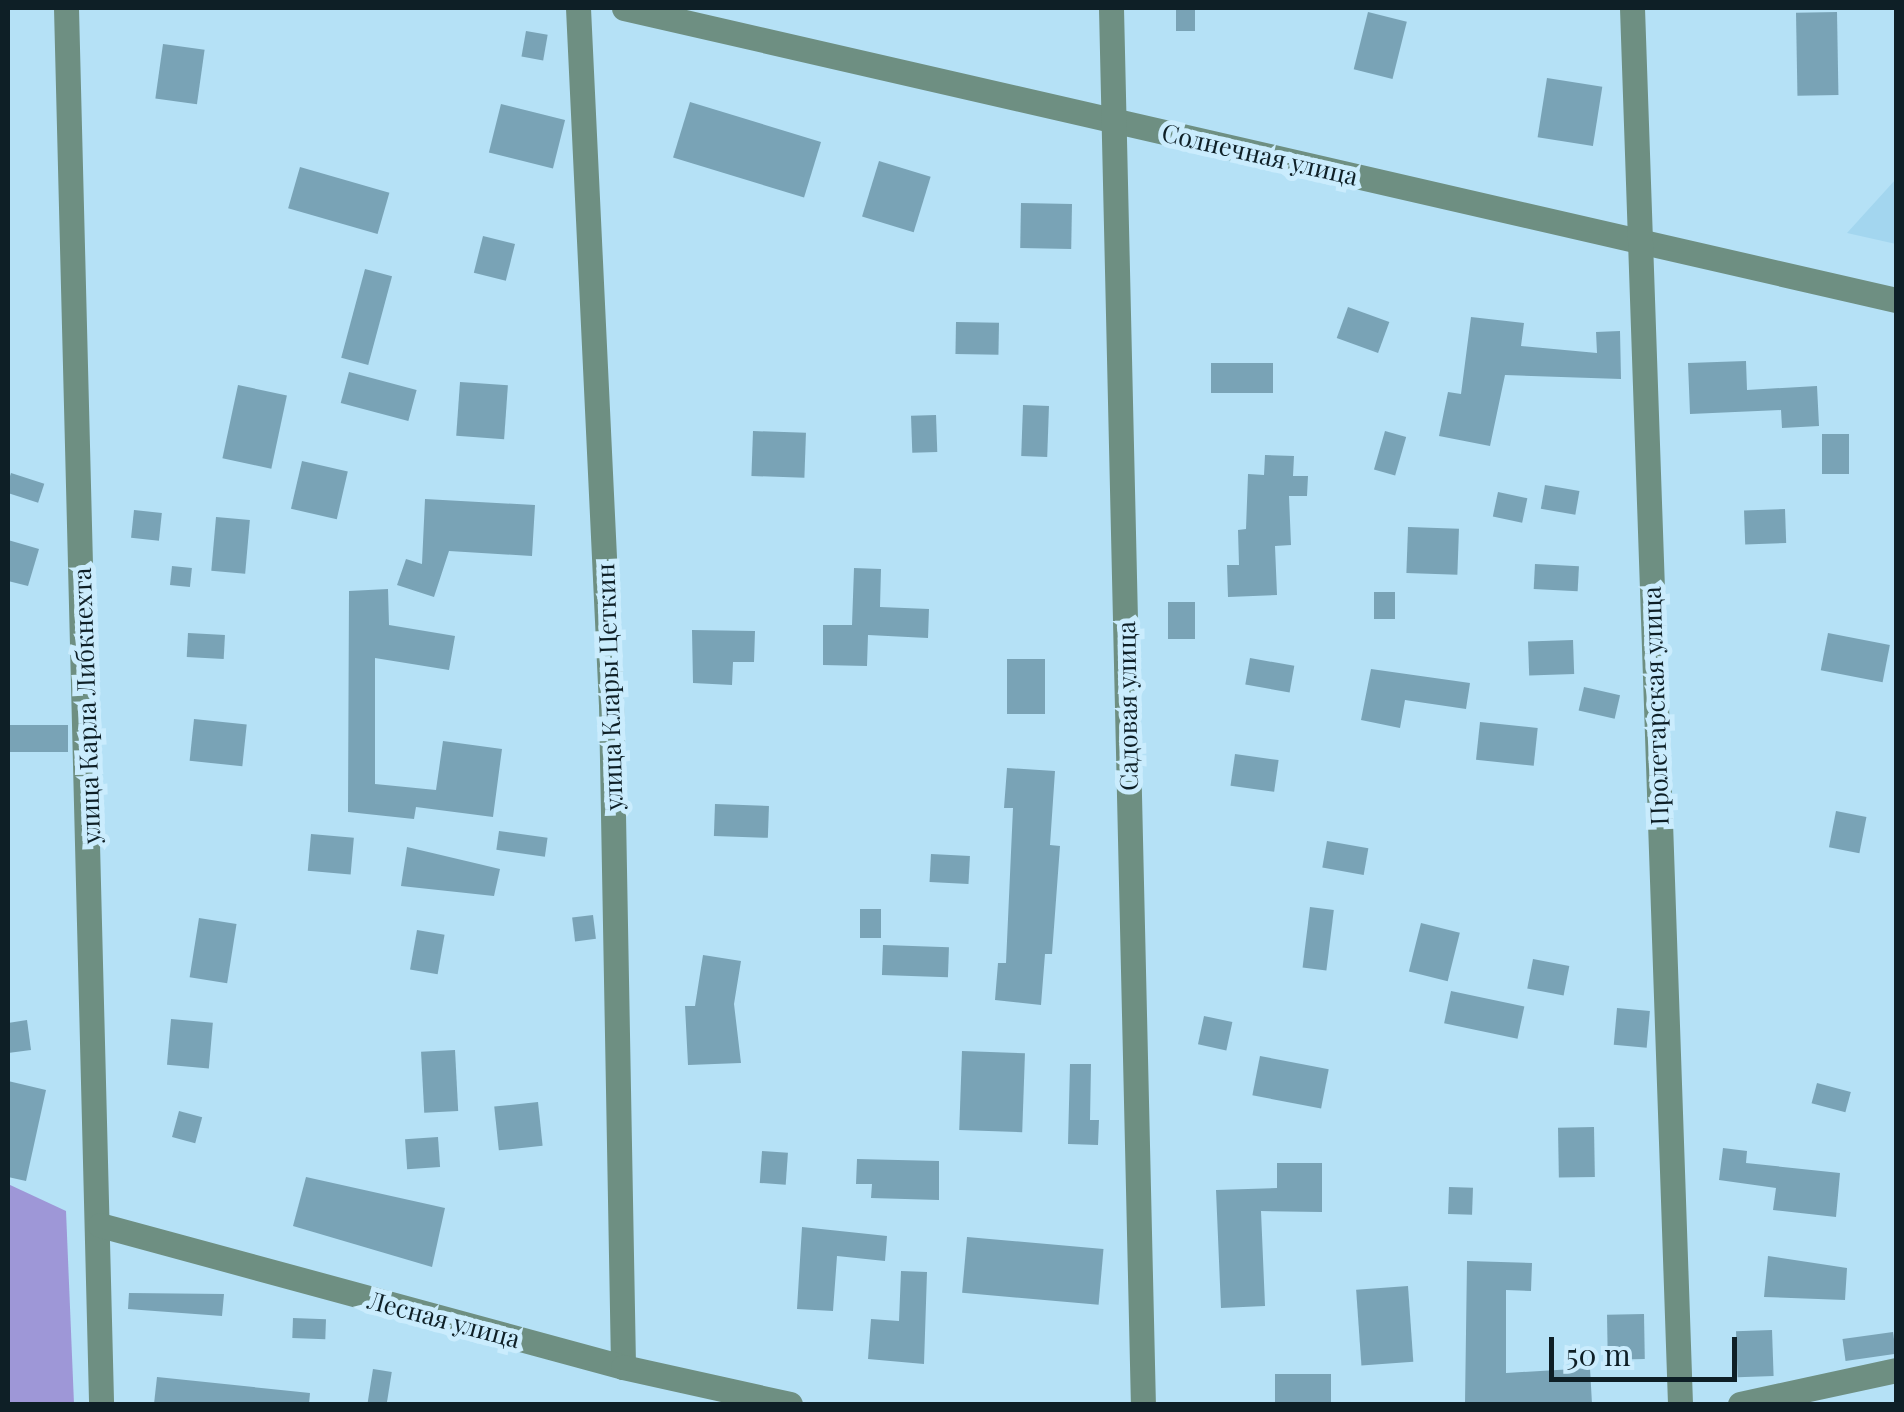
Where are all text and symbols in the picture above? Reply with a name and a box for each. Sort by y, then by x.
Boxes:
street label: Солнечная улица [1159,117,1361,191]
street label: улица Клары Цеткин [590,563,628,811]
street label: улица Карла Либкнехта [66,567,106,845]
street label: Пролетарская улица [1636,586,1674,826]
street label: Садовая улица [1111,621,1143,791]
street label: Лесная улица [365,1284,523,1354]
scale bar [1554,1317,1742,1379]
text: 50 m [1566,1334,1631,1374]

